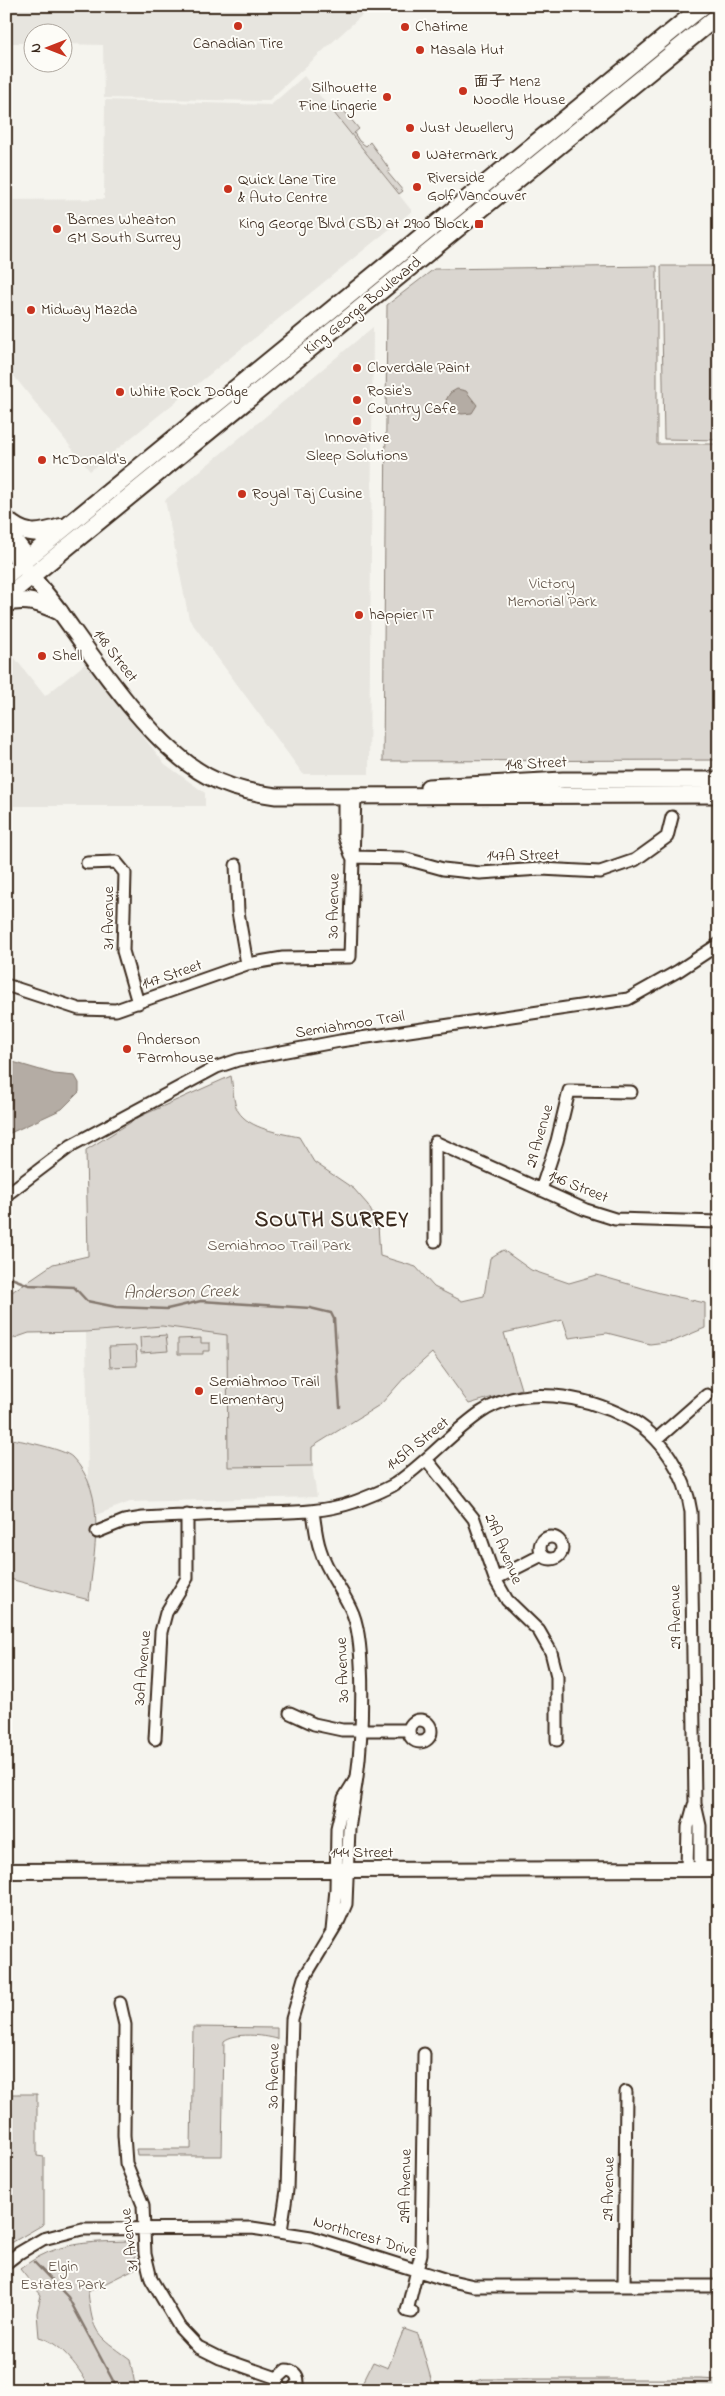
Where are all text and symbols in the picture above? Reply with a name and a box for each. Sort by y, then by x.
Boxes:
place label: Chatime [415,15,469,39]
marker: Canadian Tire [232,20,244,32]
marker: Chatime [399,21,411,33]
north arrow [22,22,72,72]
place label: Canadian Tire [193,32,284,56]
place label: Masala Hut [430,38,505,62]
text: N [26,43,47,53]
marker: Masala Hut [414,44,426,56]
place label: 面子 Menz Noodle House [473,70,566,112]
place label: Silhouette Fine Lingerie [298,76,378,118]
marker: 面子 Menz Noodle House [457,85,469,97]
marker: Silhouette Fine Lingerie [381,91,393,103]
place label: Just Jewellery [420,116,514,140]
marker: Just Jewellery [404,122,416,134]
place label: Watermark [426,143,499,167]
marker: Watermark [410,149,422,161]
place label: Riverside Golf Vancouver [427,166,526,208]
place label: Quick Lane Tire & Auto Centre [238,168,337,210]
marker: Riverside Golf Vancouver [411,181,423,193]
marker: Quick Lane Tire & Auto Centre [222,183,234,195]
place label: Barnes Wheaton GM South Surrey [66,208,181,250]
place label: King George Blvd (SB) at 2900 Block [239,212,470,236]
marker: King George Blvd (SB) at 2900 Block [473,218,485,230]
marker: Barnes Wheaton GM South Surrey [51,223,63,235]
street label: King George Boulevard [299,251,427,361]
place label: Midway Mazda [41,298,137,322]
marker: Midway Mazda [25,304,37,316]
place label: Cloverdale Paint [367,356,471,380]
marker: Cloverdale Paint [351,362,363,374]
place label: Rosie's Country Cafe [367,379,457,421]
place label: White Rock Dodge [130,380,249,404]
marker: White Rock Dodge [114,386,126,398]
marker: Rosie's Country Cafe [351,394,363,406]
marker: Innovative Sleep Solutions [351,415,363,427]
place label: Innovative Sleep Solutions [306,426,408,468]
place label: McDonald's [52,448,127,472]
marker: McDonald's [36,454,48,466]
place label: Royal Taj Cusine [252,482,363,506]
marker: Royal Taj Cusine [236,488,248,500]
park label: Victory Memorial Park [507,572,598,614]
place label: happier IT [369,603,435,627]
marker: happier IT [353,609,365,621]
street label: 148 Street [86,624,144,688]
place label: Shell [52,644,83,668]
marker: Shell [36,650,48,662]
street label: 148 Street [504,750,568,778]
street label: 147A Street [487,843,560,869]
street label: 30 Avenue [321,872,347,939]
street label: 31 Avenue [97,885,121,950]
street label: 147 Street [139,953,206,997]
street label: Semiahmoo Trail [294,1004,407,1045]
place label: Anderson Farmhouse [136,1028,215,1070]
marker: Anderson Farmhouse [121,1043,133,1055]
street label: 29 Avenue [520,1101,561,1170]
street label: 146 Street [544,1164,612,1210]
district label: SOUTH SURREY [255,1206,409,1236]
park label: Semiahmoo Trail Park [207,1234,352,1258]
water label: Anderson Creek [123,1279,240,1307]
place label: Semiahmoo Trail Elementary [209,1370,320,1412]
marker: Semiahmoo Trail Elementary [193,1385,205,1397]
street label: 145A Street [381,1411,455,1477]
street label: 29A Avenue [477,1510,529,1589]
street label: 29 Avenue [663,1584,689,1650]
street label: 30A Avenue [128,1629,158,1707]
street label: 30 Avenue [330,1636,356,1703]
street label: 144 Street [331,1841,394,1865]
street label: 30 Avenue [261,2042,287,2109]
street label: 29A Avenue [393,2148,419,2223]
street label: 29 Avenue [596,2156,622,2222]
street label: 31 Avenue [114,2206,146,2273]
street label: Northcrest Drive [310,2210,421,2264]
park label: Elgin Estates Park [20,2255,107,2297]

